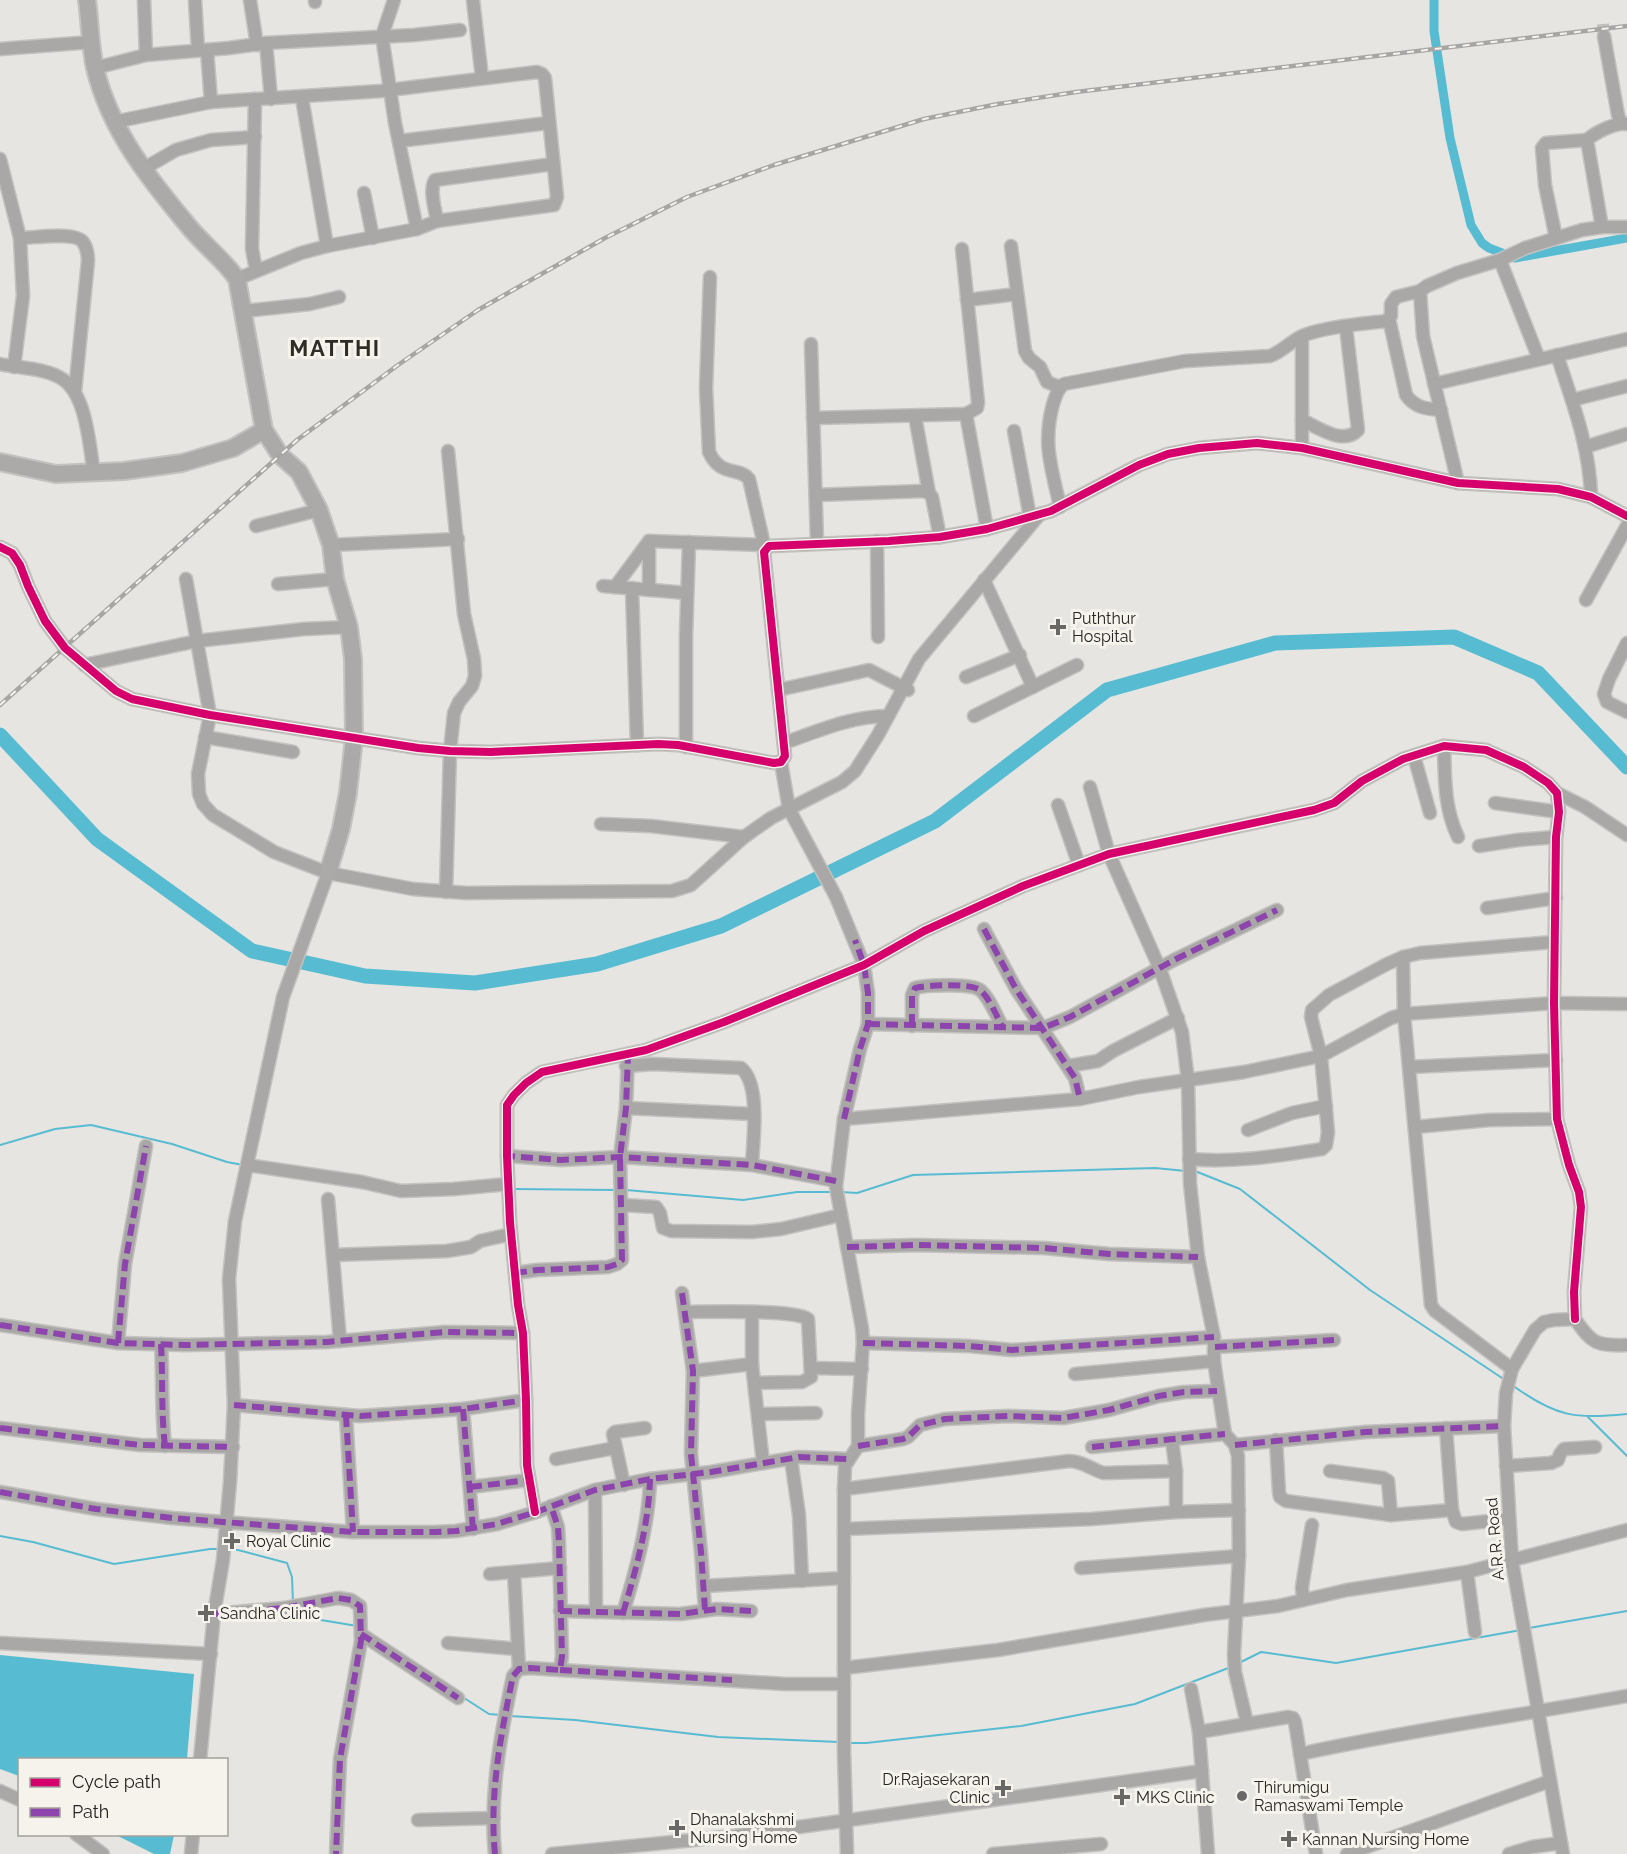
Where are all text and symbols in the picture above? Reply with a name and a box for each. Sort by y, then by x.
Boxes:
district label: MATTHI [289,335,381,361]
place label: Puththur Hospital [1072,609,1136,646]
marker: Puththur Hospital [1049,618,1067,636]
street label: A.R.R. Road [1482,1497,1508,1581]
marker: Royal Clinic [223,1532,241,1550]
place label: Royal Clinic [246,1532,331,1551]
marker: Sandha Clinic [197,1604,215,1622]
place label: Sandha Clinic [220,1604,320,1623]
legend [18,1758,228,1836]
place label: Dr.Rajasekaran Clinic [882,1770,990,1807]
text: Cycle path [72,1771,161,1792]
place label: Thirumigu Ramaswami Temple [1254,1778,1403,1815]
marker: Dr.Rajasekaran Clinic [994,1779,1012,1797]
marker: MKS Clinic [1113,1788,1131,1806]
place label: MKS Clinic [1136,1788,1215,1807]
marker: Thirumigu Ramaswami Temple [1235,1789,1249,1803]
text: Path [72,1801,109,1822]
place label: Dhanalakshmi Nursing Home [690,1810,797,1847]
marker: Dhanalakshmi Nursing Home [668,1819,686,1837]
marker: Kannan Nursing Home [1280,1830,1298,1848]
place label: Kannan Nursing Home [1302,1830,1469,1849]

